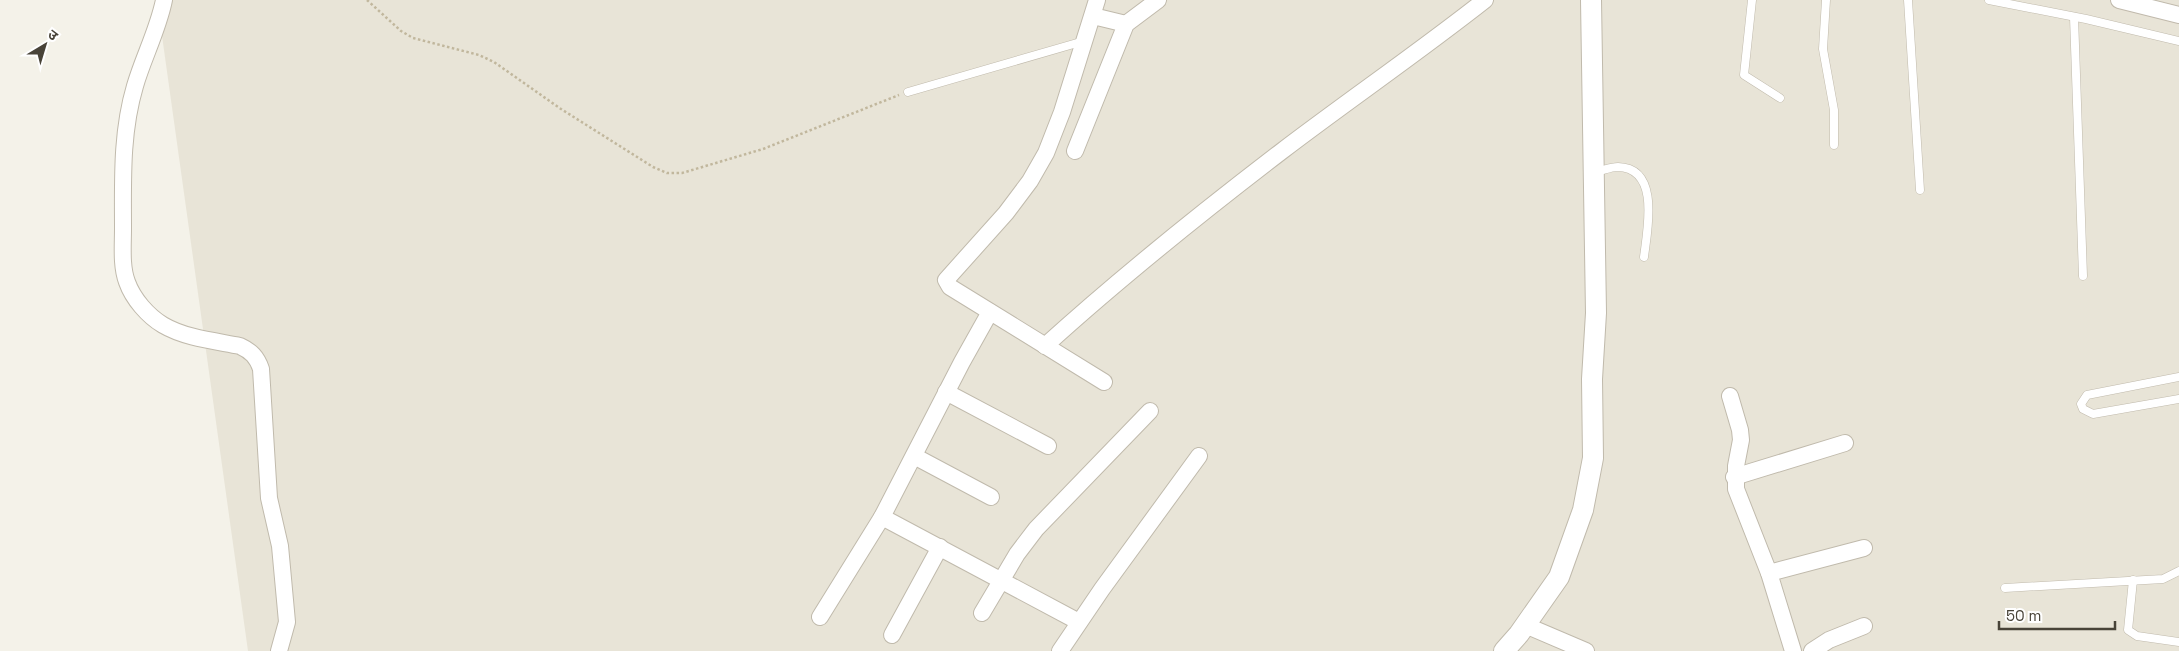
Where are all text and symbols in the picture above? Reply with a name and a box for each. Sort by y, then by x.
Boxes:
north arrow [20,20,70,70]
text: उ [44,25,62,45]
scale bar [1999,598,2115,630]
text: 50 m [2006,606,2041,625]

